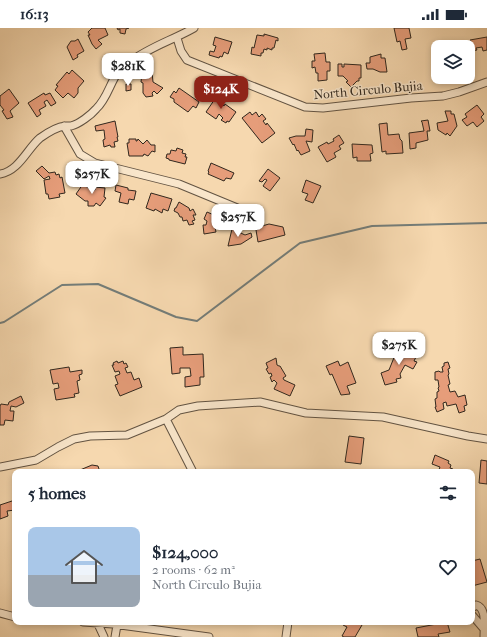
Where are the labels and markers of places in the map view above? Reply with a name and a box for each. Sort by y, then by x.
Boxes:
pin: $281K [100,53,156,87]
pin: $124K [193,76,249,110]
pin: $257K [64,161,120,195]
pin: $257K [210,204,266,238]
pin: $275K [371,332,427,366]

